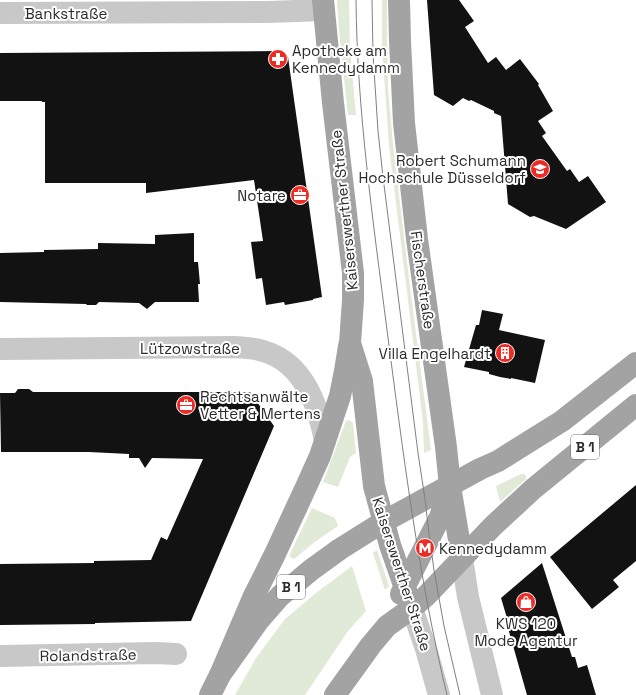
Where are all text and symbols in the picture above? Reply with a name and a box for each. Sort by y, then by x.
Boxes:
street label: Bankstraße [25,4,107,23]
place label: Apotheke am Kennedydamm [292,41,400,77]
pharmacy icon: Apotheke am Kennedydamm [267,48,289,70]
street label: Kaiserswerther Straße [326,129,362,291]
place label: Robert Schumann Hochschule Düsseldorf [358,151,526,187]
school or university icon: Robert Schumann Hochschule Düsseldorf [529,158,551,180]
office icon: Notare [289,184,311,206]
place label: Notare [237,186,286,205]
street label: Fischerstraße [407,230,439,331]
street label: Lützowstraße [140,339,240,358]
building icon: Villa Engelhardt [494,342,516,364]
place label: Villa Engelhardt [379,344,491,363]
place label: Rechtsanwälte Vetter & Mertens [200,387,321,423]
office icon: Rechtsanwälte Vetter & Mertens [175,394,197,416]
road number: B 1 [571,435,599,459]
street label: Kaiserswerther Straße [368,495,436,654]
metro station icon: Kennedydamm [414,537,436,559]
place label: Kennedydamm [439,539,547,558]
road number: B 1 [277,575,305,599]
shop icon: KWS 120 Mode Agentur [515,591,537,613]
place label: KWS 120 Mode Agentur [474,614,578,650]
street label: Rolandstraße [39,645,137,665]

